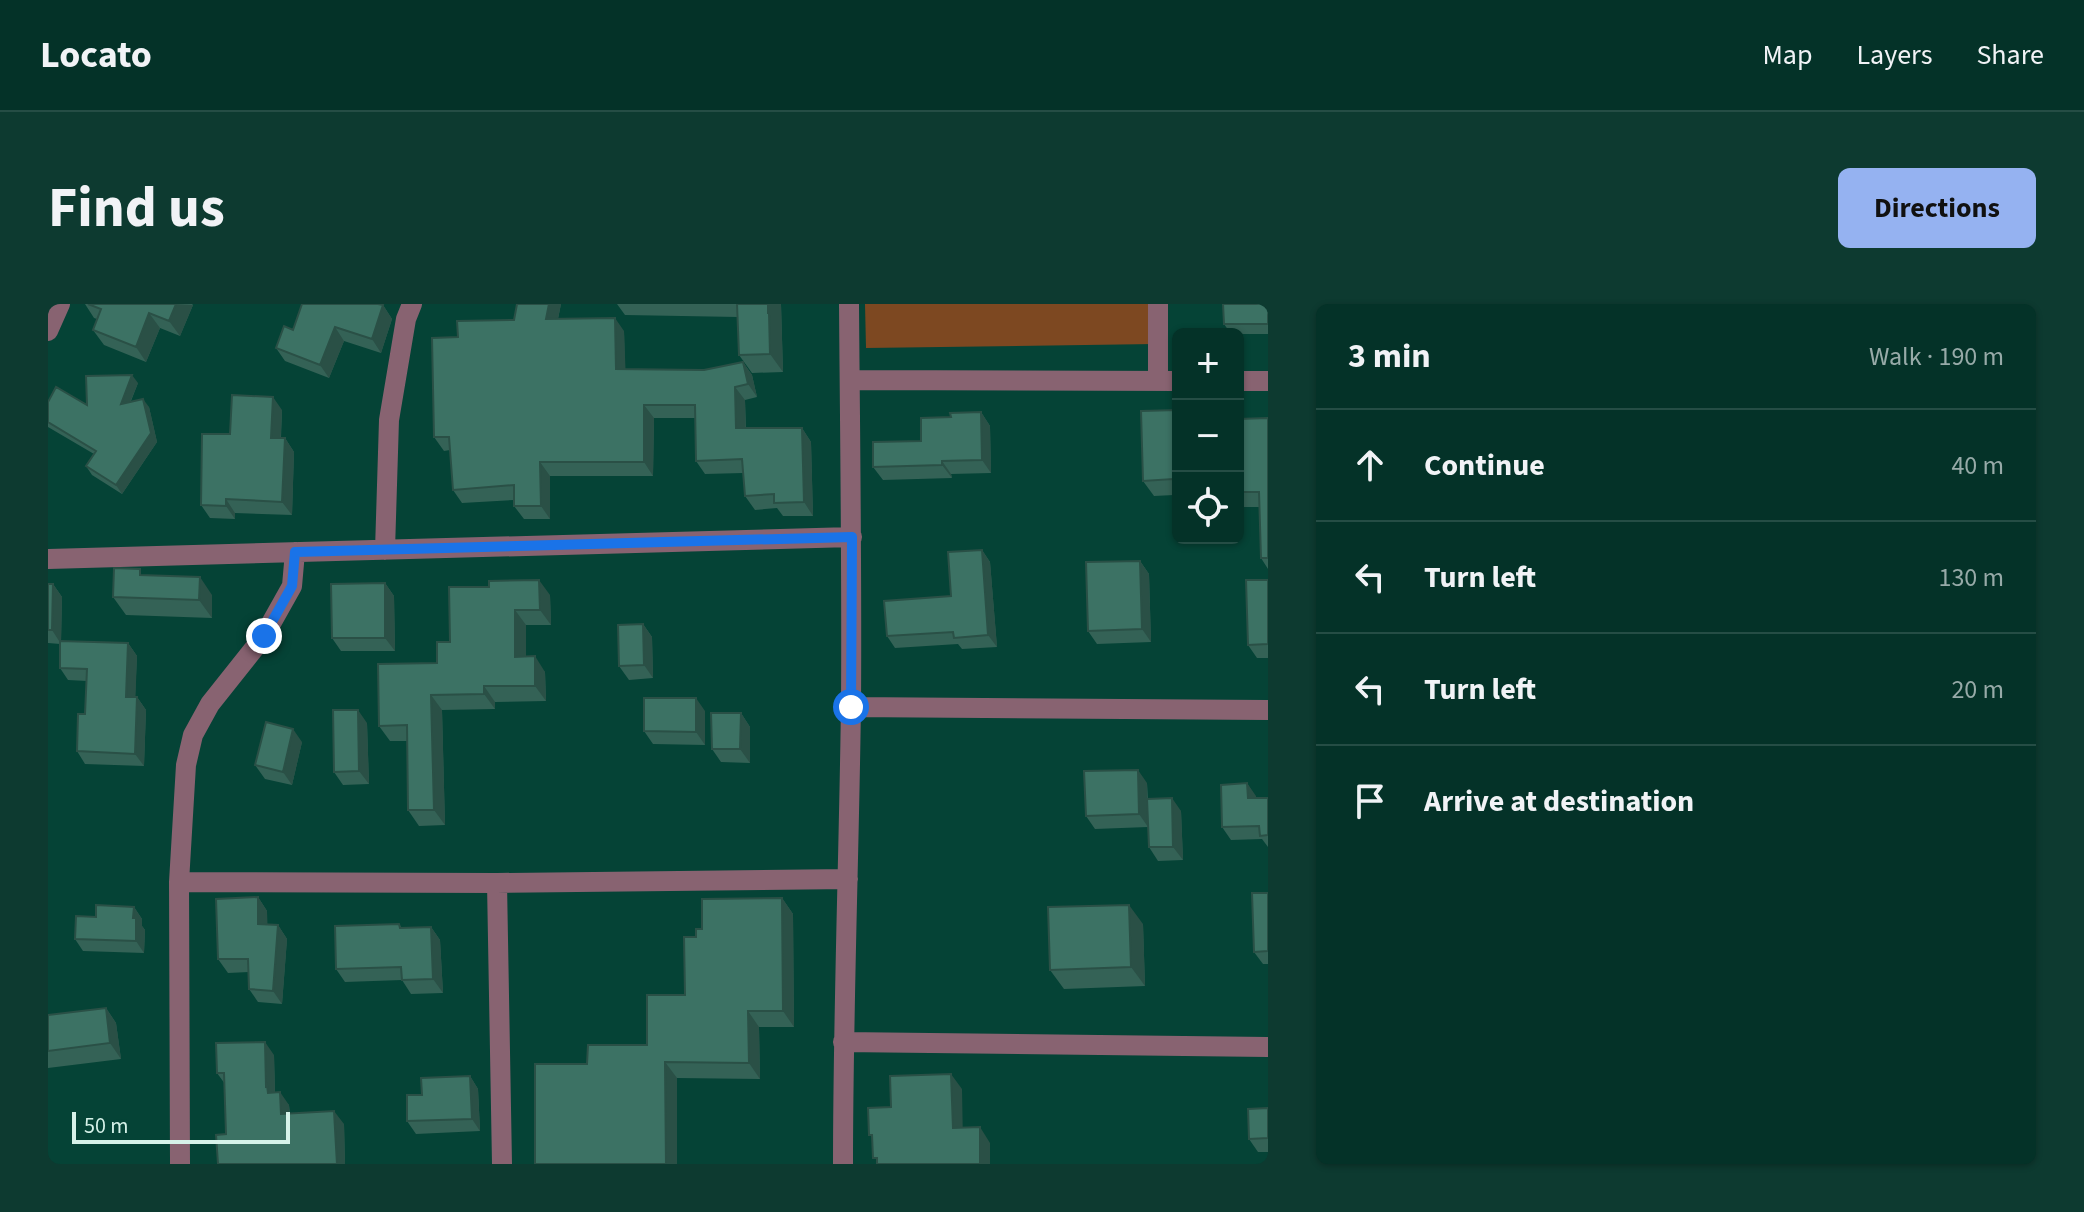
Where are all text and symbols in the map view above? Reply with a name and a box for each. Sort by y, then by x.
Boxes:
text: Locato [40,28,152,82]
text: Map [1762,35,1812,75]
text: Layers [1856,35,1932,75]
text: Share [1976,35,2044,75]
button: Directions [1838,168,2036,248]
text: Find us [48,169,225,248]
map controls [1172,328,1244,544]
button: + [1172,328,1244,400]
text: 3 min [1348,332,1431,381]
text: Walk · 190 m [1869,338,2004,375]
button: − [1172,400,1244,472]
icon: ahead [1348,443,1392,487]
text: Continue [1424,444,1545,487]
text: 40 m [1951,447,2004,484]
button: locate [1172,472,1244,544]
icon: left [1348,555,1392,599]
text: Turn left [1424,556,1536,599]
text: 130 m [1938,559,2004,596]
route end [246,618,282,654]
icon: left [1348,667,1392,711]
text: Turn left [1424,668,1536,711]
text: 20 m [1951,671,2004,708]
route start [833,689,869,725]
icon: arrive [1348,779,1392,823]
text: Arrive at destination [1424,780,1694,823]
scale bar [72,1108,290,1144]
text: 50 m [84,1110,129,1142]

